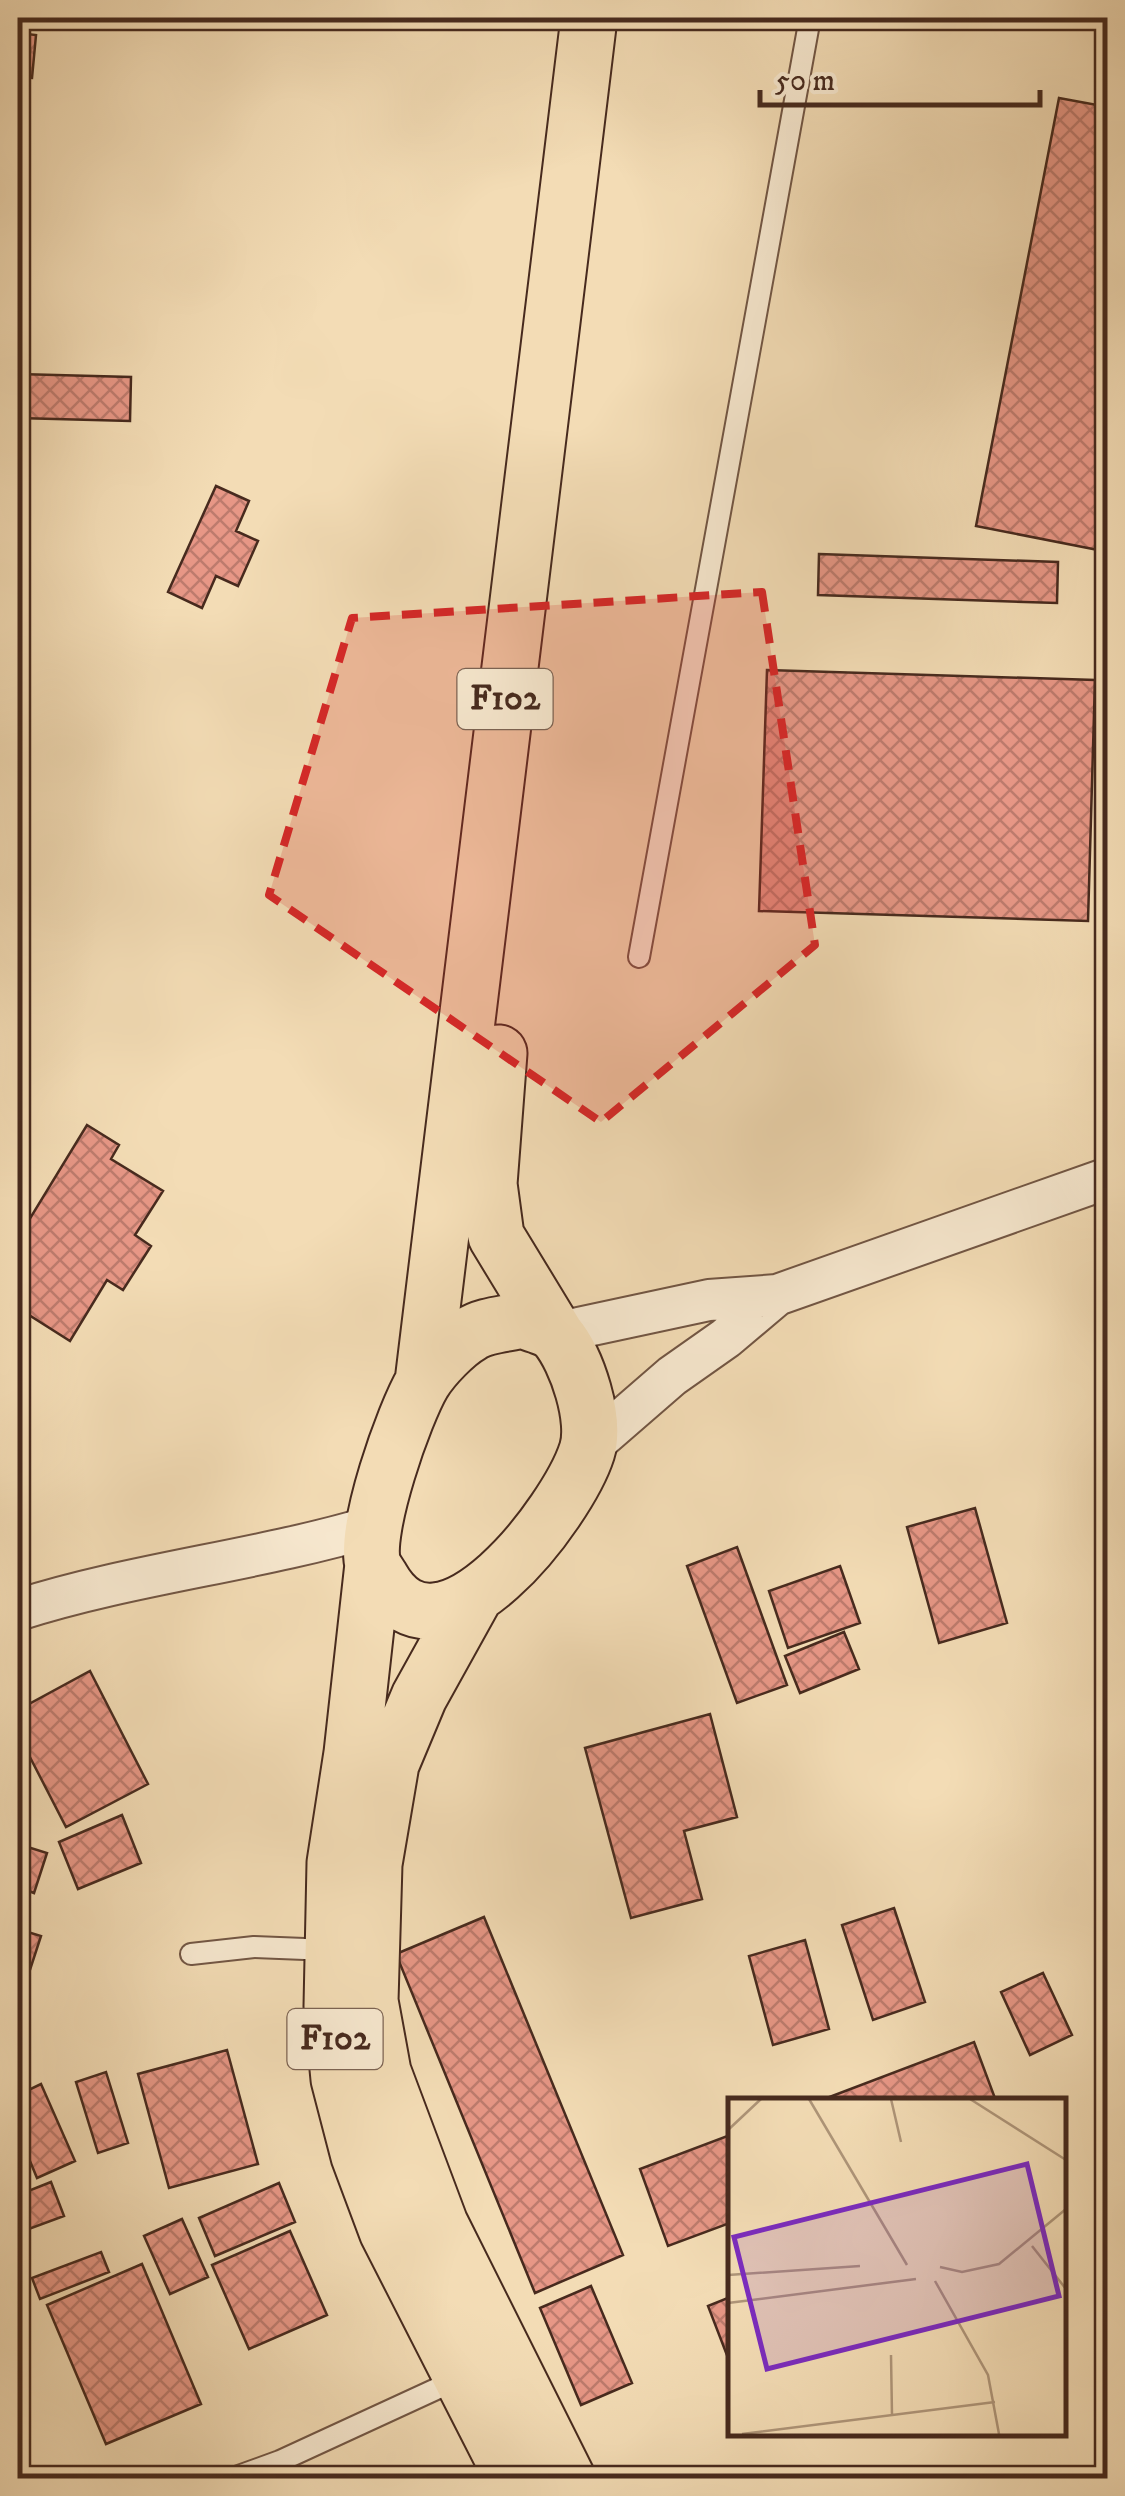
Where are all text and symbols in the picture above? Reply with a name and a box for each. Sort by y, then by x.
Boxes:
scale bar [760,45,1040,107]
text: 50 m [775,63,835,100]
road number: F102 [458,669,552,729]
road number: F102 [288,2009,382,2069]
inset map [728,2098,1065,2436]

